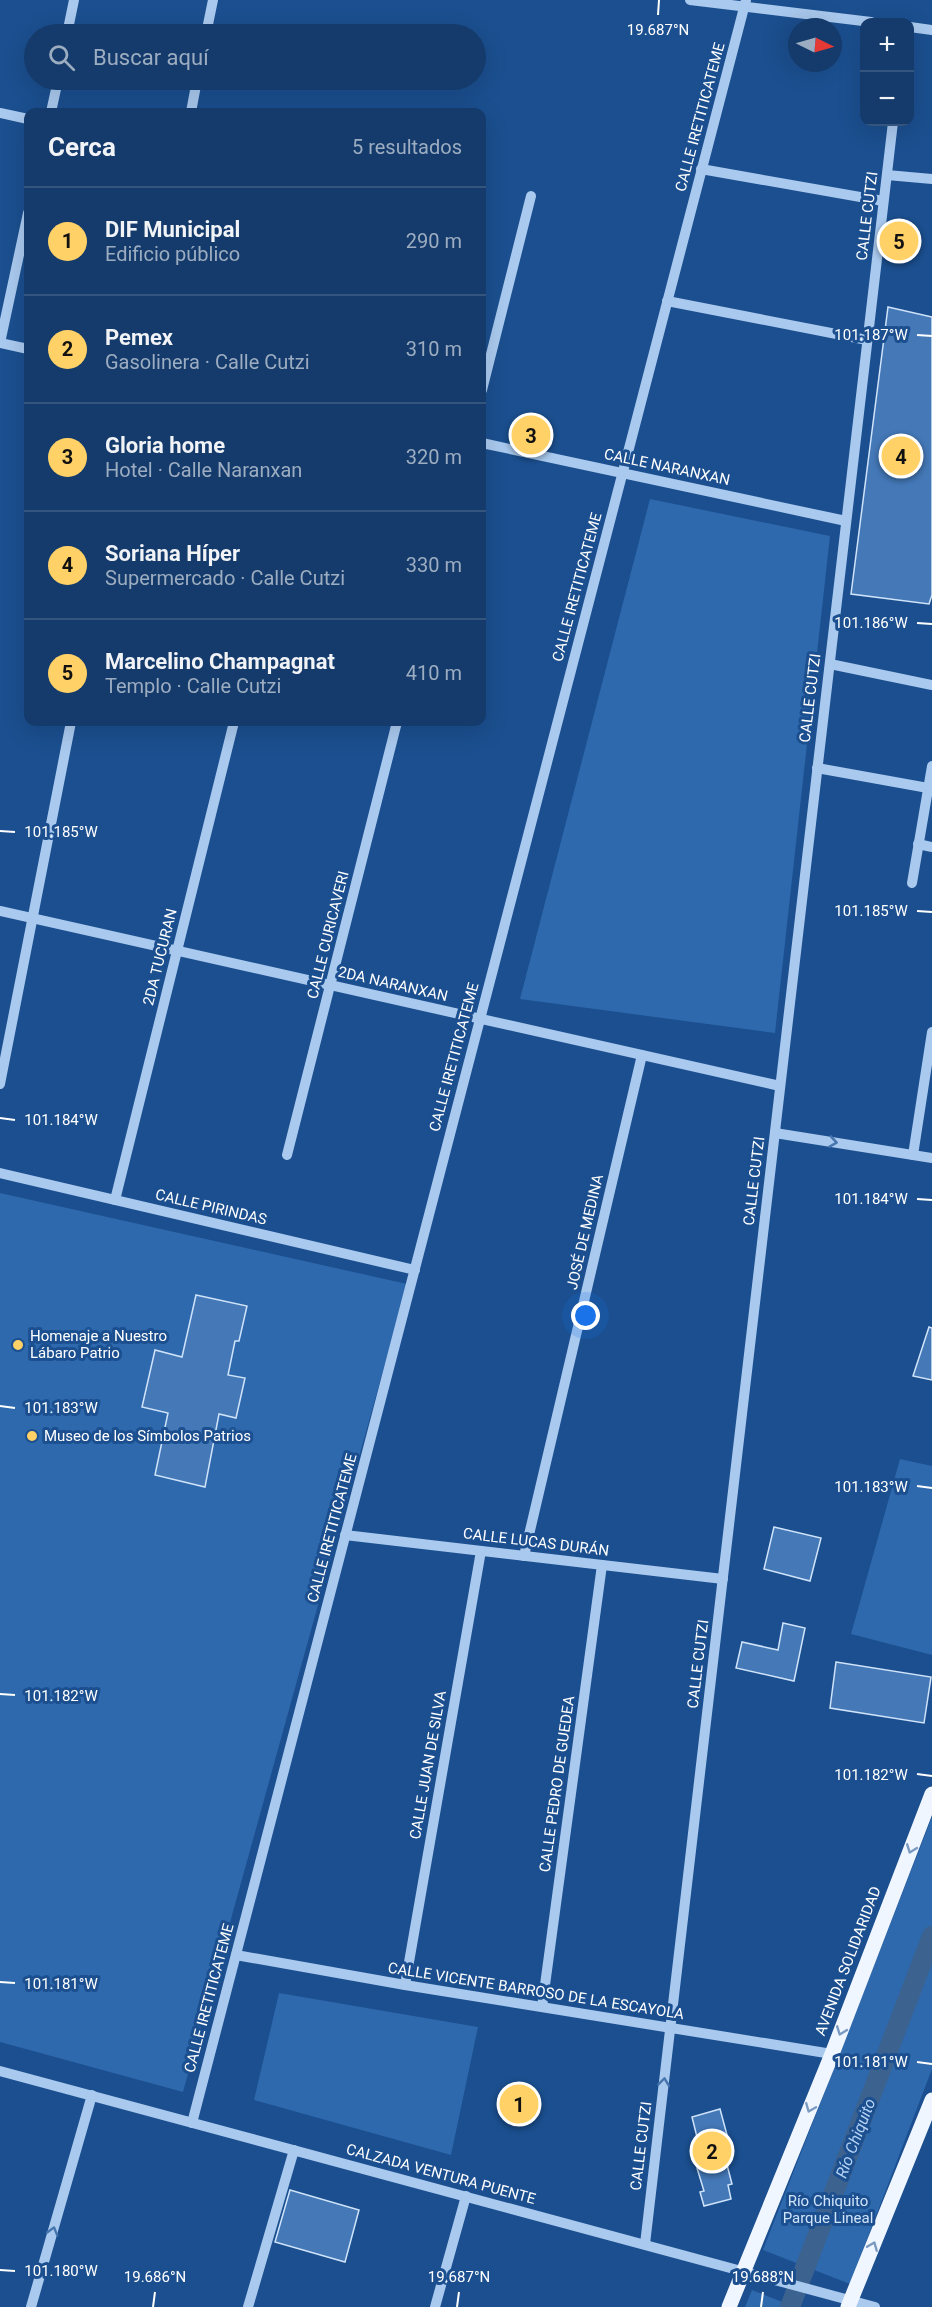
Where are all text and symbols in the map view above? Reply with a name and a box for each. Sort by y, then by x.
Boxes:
north arrow [788,18,842,72]
map controls [860,18,914,126]
button: + [860,18,914,72]
text: 19.687°N [627,21,689,39]
search box [24,24,486,90]
street label: CALLE IRETITICATEME [671,40,729,193]
icon: search [45,41,78,74]
text: Buscar aquí [93,45,209,70]
button: − [860,72,914,126]
text: Cerca [48,132,116,162]
text: 5 resultados [352,135,462,159]
street label: CALLE CUTZI [853,171,881,261]
text: DIF Municipal [105,217,240,242]
pin: 5 [880,218,918,264]
text: 1 [62,229,73,253]
text: 290 m [406,229,462,253]
text: Edificio público [105,242,240,266]
text: Pemex [105,325,173,350]
text: 101.187°W [834,326,908,344]
text: 2 [62,337,73,361]
text: 310 m [406,337,462,361]
text: Gasolinera · Calle Cutzi [105,350,310,374]
pin: 3 [512,412,550,458]
text: Gloria home [105,433,225,458]
pin: 4 [882,434,920,478]
text: 3 [62,445,73,469]
text: 320 m [406,445,462,469]
street label: CALLE NARANXAN [602,445,732,489]
text: Hotel · Calle Naranxan [105,458,302,482]
street label: CALLE IRETITICATEME [548,510,606,663]
text: Soriana Híper [105,541,240,566]
text: 4 [62,553,73,577]
text: 330 m [406,553,462,577]
text: Supermercado · Calle Cutzi [105,566,345,590]
text: 101.186°W [834,614,908,632]
text: Marcelino Champagnat [105,649,335,674]
street label: CALLE CUTZI [796,653,824,743]
text: 5 [62,661,73,685]
text: 410 m [406,661,462,685]
text: Templo · Calle Cutzi [105,674,281,698]
text: 101.185°W [24,823,98,841]
street label: CALLE CURICAVERI [303,869,353,1001]
text: 101.185°W [834,902,908,920]
street label: 2DA TUCURAN [139,907,181,1007]
street label: 2DA NARANXAN [336,963,450,1005]
street label: CALLE IRETITICATEME [425,980,483,1133]
text: 101.184°W [24,1111,98,1129]
street label: CALLE CUTZI [740,1136,768,1226]
one-way arrow [828,1136,837,1148]
street label: JOSÉ DE MEDINA [563,1172,607,1292]
street label: CALLE PIRINDAS [153,1185,269,1229]
text: 101.184°W [834,1190,908,1208]
your location [571,1301,600,1330]
place label: Homenaje a Nuestro Lábaro Patrio [30,1327,167,1362]
marker: Homenaje a Nuestro Lábaro Patrio [11,1338,25,1352]
text: 101.183°W [24,1399,98,1417]
place label: Museo de los Símbolos Patrios [44,1427,251,1445]
marker: Museo de los Símbolos Patrios [25,1429,39,1443]
street label: CALLE IRETITICATEME [303,1451,361,1604]
text: 101.183°W [834,1478,908,1496]
street label: CALLE LUCAS DURÁN [462,1524,610,1560]
street label: CALLE CUTZI [684,1619,712,1709]
text: 101.182°W [24,1687,98,1705]
street label: CALLE JUAN DE SILVA [406,1689,450,1841]
street label: CALLE PEDRO DE GUEDEA [536,1695,578,1873]
text: 101.182°W [834,1766,908,1784]
one-way arrow [906,1842,918,1853]
street label: AVENIDA SOLIDARIDAD [811,1884,885,2038]
street label: CALLE IRETITICATEME [180,1921,238,2074]
street label: CALLE VICENTE BARROSO DE LA ESCAYOLA [387,1959,686,2023]
text: 101.181°W [24,1975,98,1993]
one-way arrow [836,2024,848,2035]
text: 101.181°W [834,2053,908,2071]
one-way arrow [657,2077,670,2086]
pin: 1 [500,2082,538,2126]
water label: Río Chiquito [832,2096,879,2181]
street label: CALLE CUTZI [627,2101,655,2191]
one-way arrow [805,2101,817,2112]
pin: 2 [692,2128,732,2174]
street label: CALZADA VENTURA PUENTE [344,2140,538,2208]
park label: Río Chiquito Parque Lineal [783,2192,873,2227]
one-way arrow [46,2226,58,2237]
one-way arrow [866,2241,878,2252]
text: 101.180°W [24,2262,98,2280]
text: 19.686°N [124,2268,186,2286]
text: 19.687°N [428,2268,490,2286]
text: 19.688°N [732,2268,794,2286]

